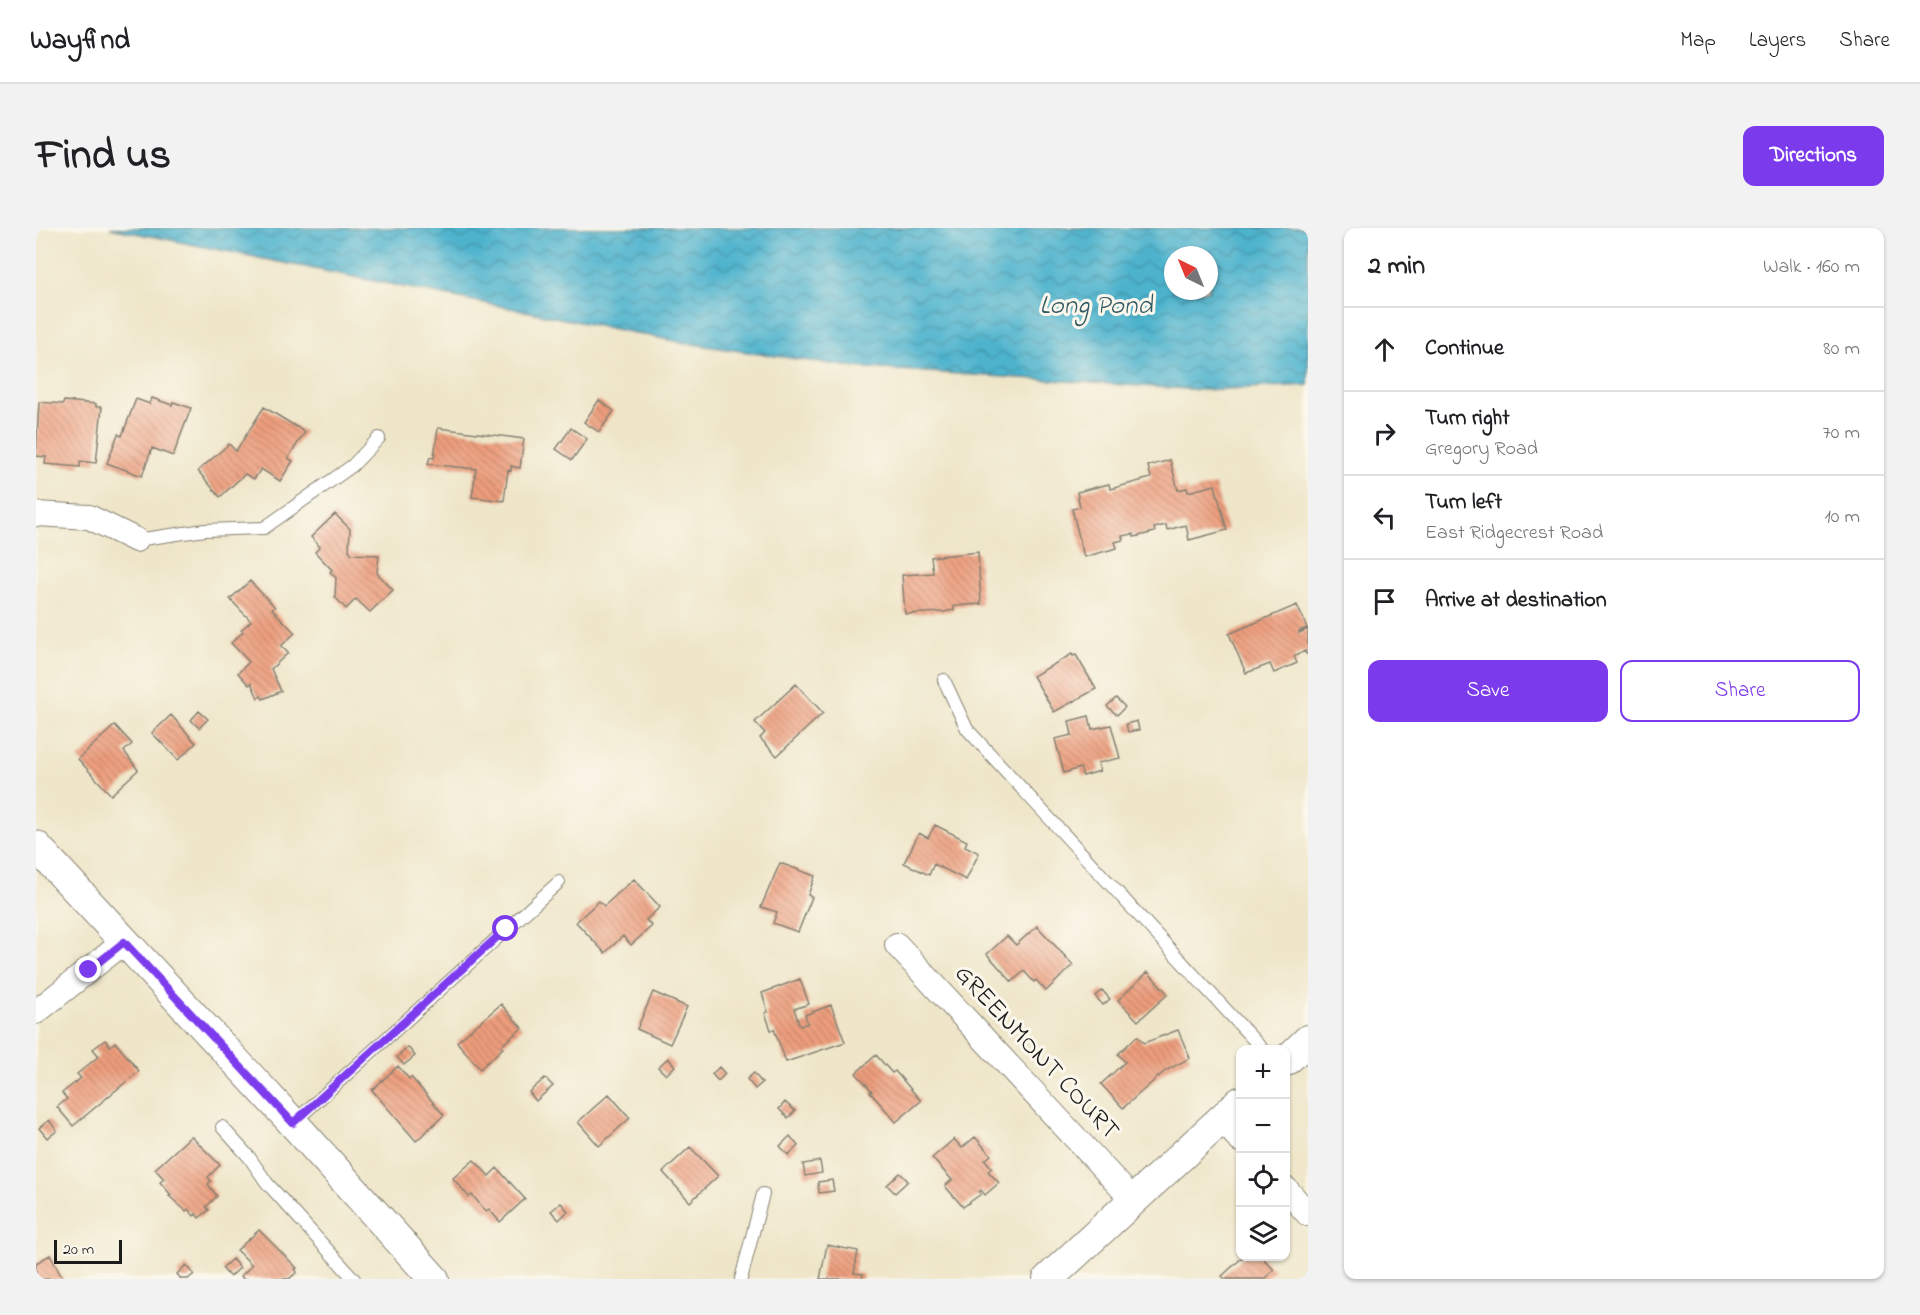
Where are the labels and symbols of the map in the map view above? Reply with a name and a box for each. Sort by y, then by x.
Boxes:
north arrow [1164,246,1218,300]
water label: Long Pond [1040,287,1154,327]
route start [492,915,518,941]
route end [75,956,101,982]
street label: GREENMONT COURT [944,957,1128,1149]
scale bar [54,1237,122,1264]

